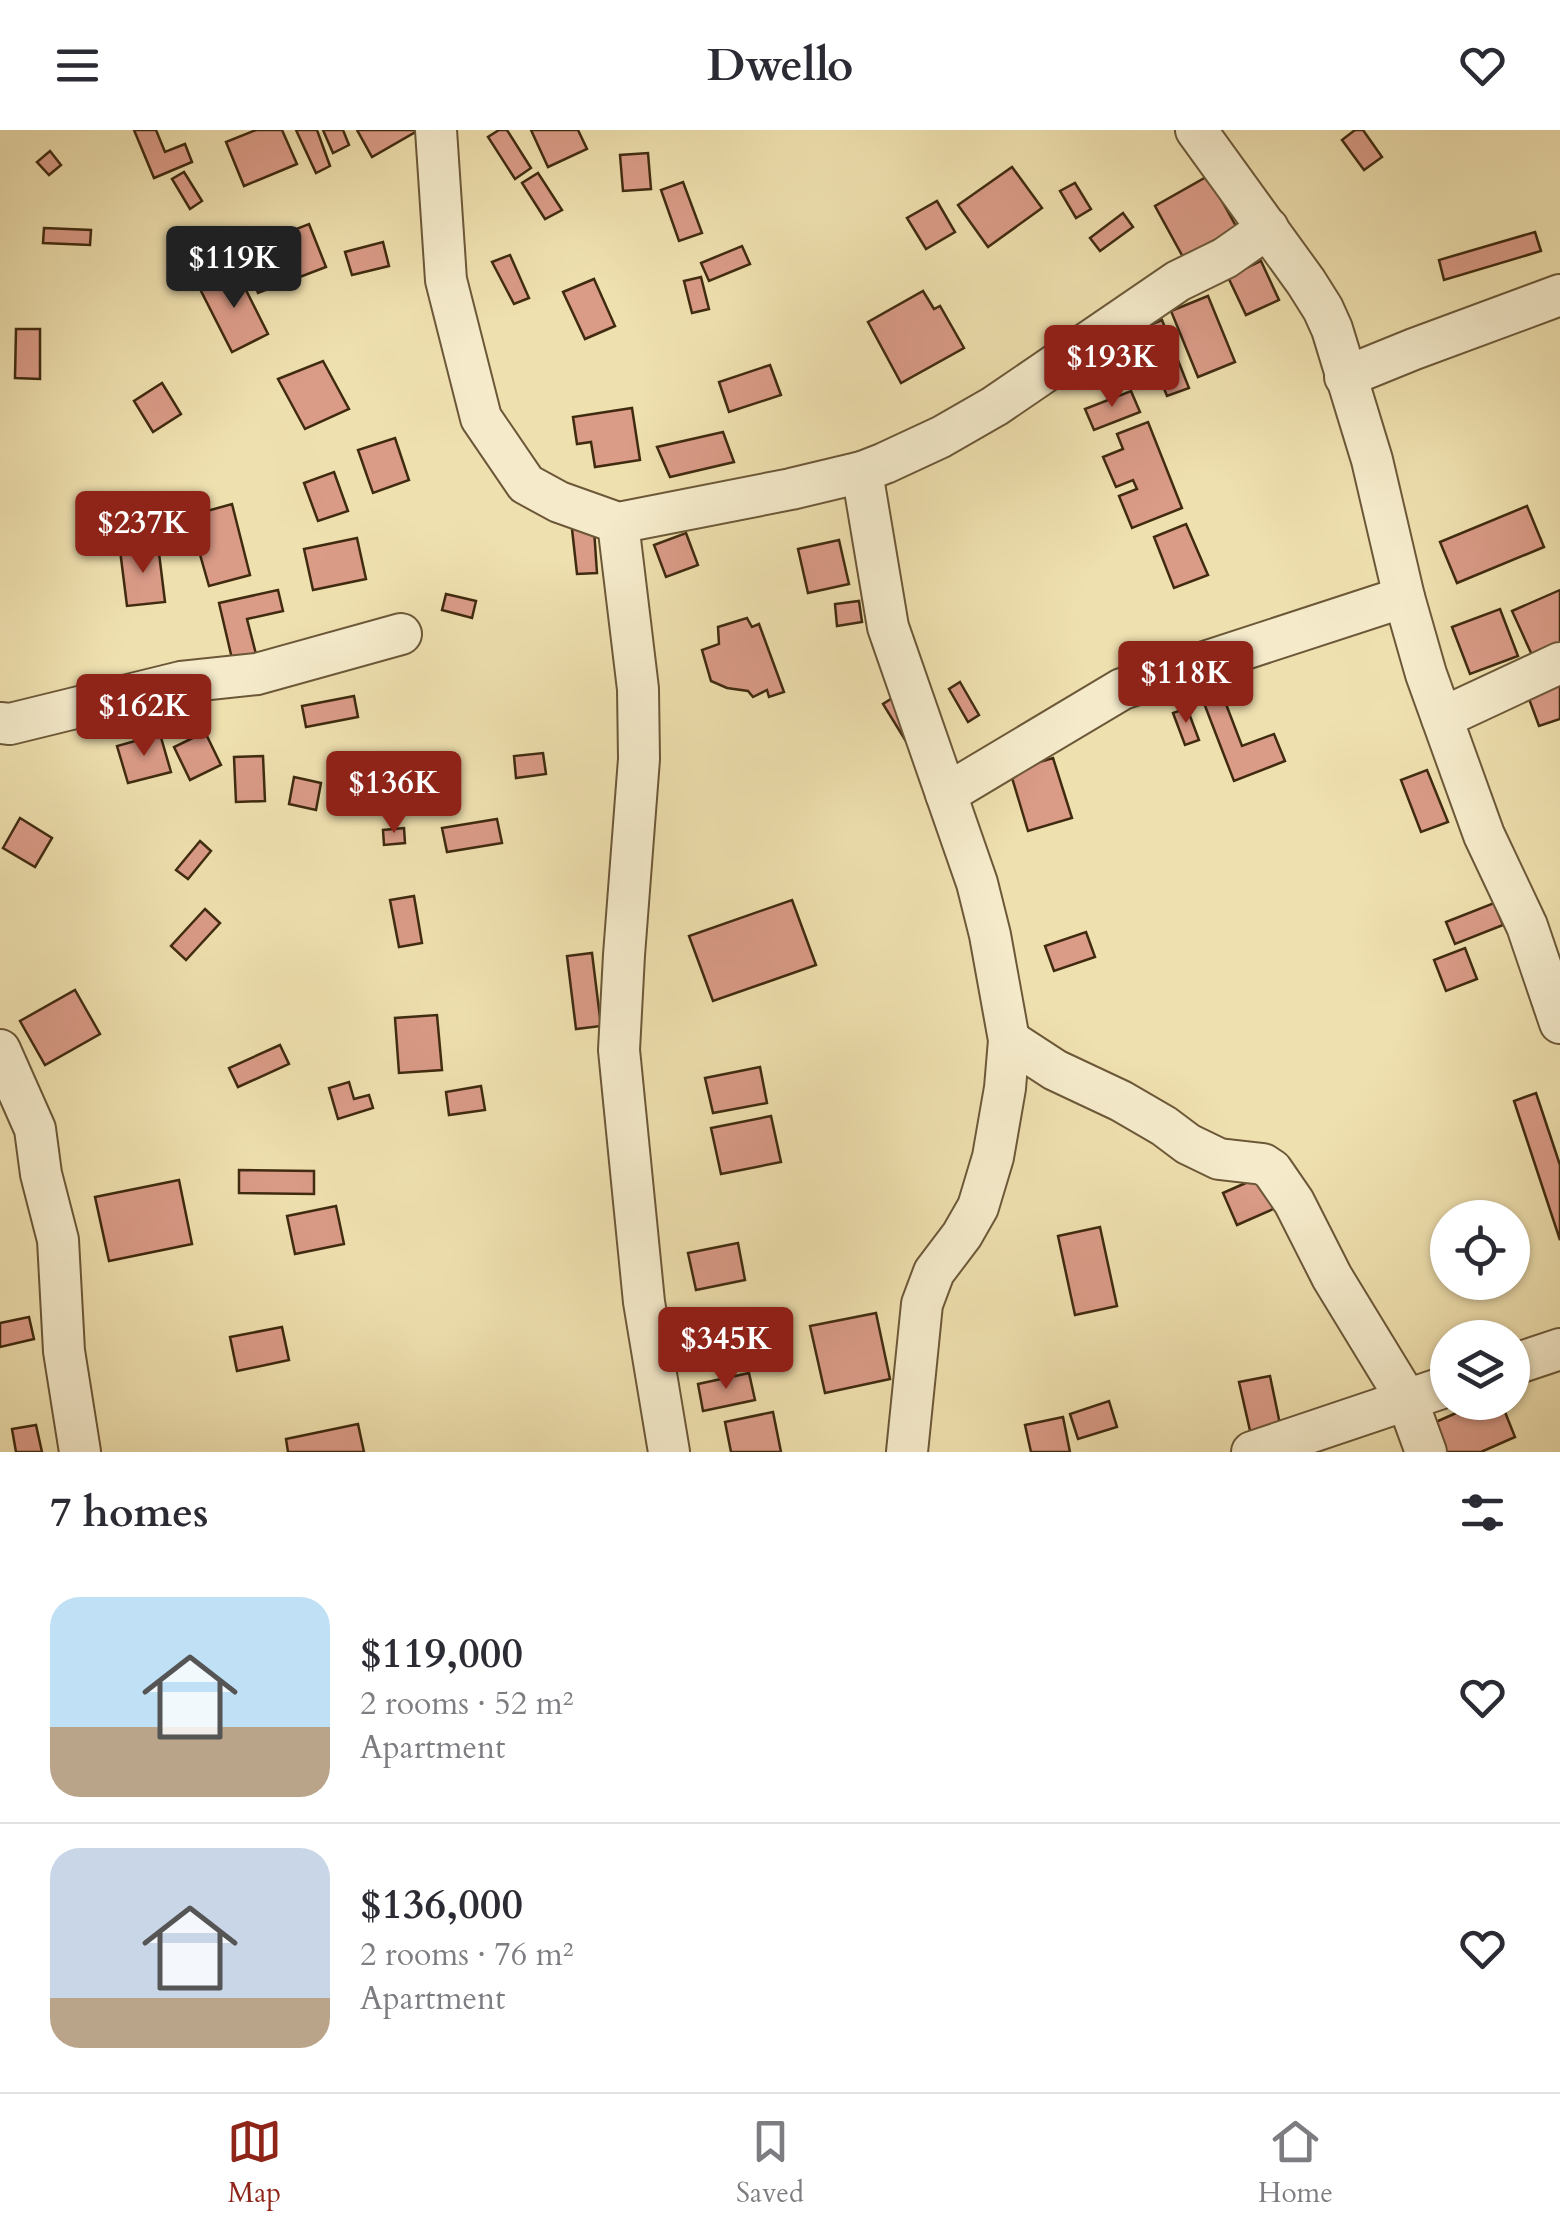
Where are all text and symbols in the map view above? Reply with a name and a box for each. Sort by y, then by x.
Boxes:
text: Dwello [707,35,853,96]
icon: menu [50,38,105,93]
icon: heart [1455,38,1510,93]
pin: $119K [164,226,304,311]
text: $119K [188,236,280,280]
pin: $193K [1042,325,1182,410]
text: $193K [1066,335,1158,379]
pin: $237K [73,491,213,576]
text: $237K [97,501,189,545]
pin: $118K [1116,641,1256,726]
text: $118K [1140,651,1232,695]
pin: $162K [74,674,214,759]
text: $162K [98,684,190,728]
pin: $136K [324,751,464,836]
text: $136K [348,761,440,805]
map controls [1430,1200,1530,1420]
button: locate [1430,1200,1530,1300]
pin: $345K [656,1307,796,1392]
text: $345K [680,1317,772,1361]
button: layers [1430,1320,1530,1420]
text: 7 homes [50,1484,208,1541]
icon: filters [1455,1485,1510,1540]
text: $119,000 [360,1625,523,1682]
icon: home [130,1637,250,1757]
icon: heart [1455,1670,1510,1725]
text: 2 rooms · 52 m² [360,1682,573,1726]
text: Apartment [360,1726,505,1770]
text: $136,000 [360,1876,523,1933]
icon: home [130,1888,250,2008]
icon: heart [1455,1921,1510,1976]
text: 2 rooms · 76 m² [360,1933,573,1977]
text: Apartment [360,1977,505,2021]
tab: Map [227,2114,282,2212]
tab: Saved [736,2114,804,2212]
tab: Home [1258,2114,1333,2212]

